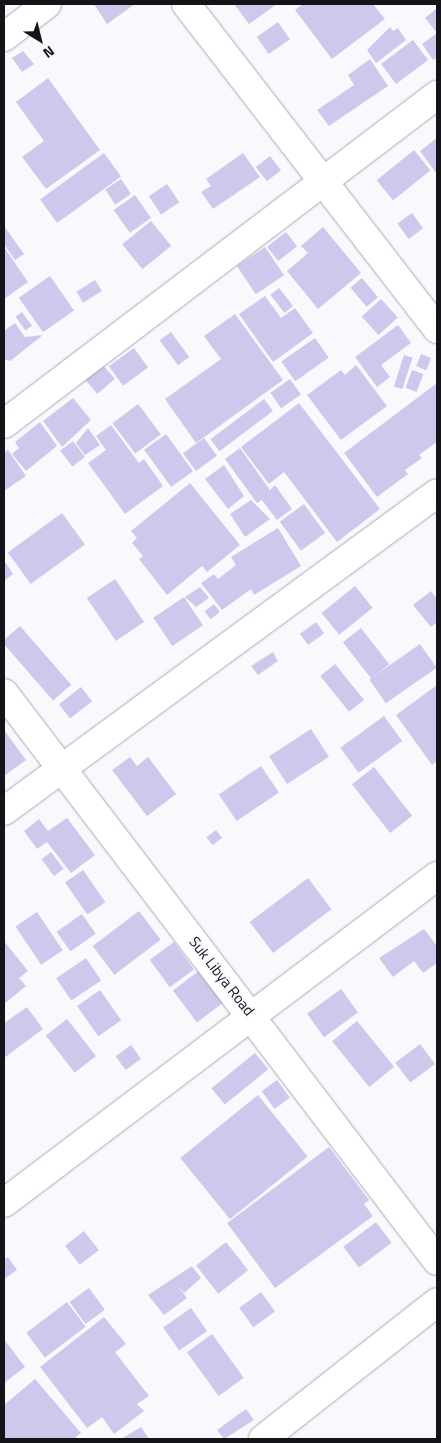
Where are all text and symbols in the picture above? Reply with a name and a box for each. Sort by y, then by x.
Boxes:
north arrow [15,15,65,65]
text: N [39,41,59,64]
street label: Suk Libya Road [186,933,258,1019]

